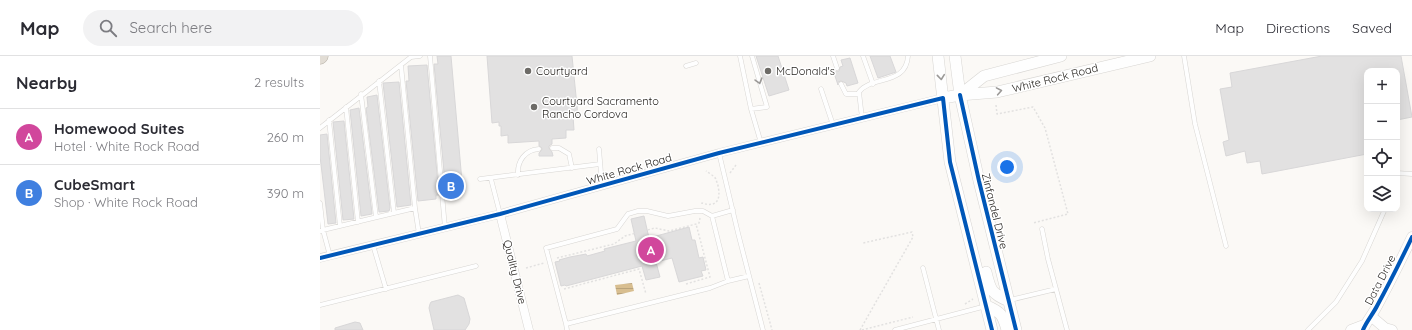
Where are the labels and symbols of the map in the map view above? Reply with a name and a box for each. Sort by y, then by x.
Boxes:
street label: White Rock Road [1011,61,1099,95]
place label: Courtyard [536,64,588,78]
place label: McDonald's [776,64,835,78]
marker: Courtyard [523,66,533,76]
marker: McDonald's [763,66,773,76]
one-way arrow [936,74,945,80]
one-way arrow [755,78,763,85]
one-way arrow [996,88,1002,96]
place label: Courtyard Sacramento Rancho Cordova [542,94,659,121]
marker: Courtyard Sacramento Rancho Cordova [529,102,539,112]
street label: White Rock Road [585,150,673,188]
your location [997,157,1017,177]
pin: B [438,171,464,201]
street label: Zinfandel Drive [979,172,1011,250]
pin: A [638,235,664,265]
street label: Quality Drive [500,238,530,306]
street label: Data Drive [1361,253,1399,307]

